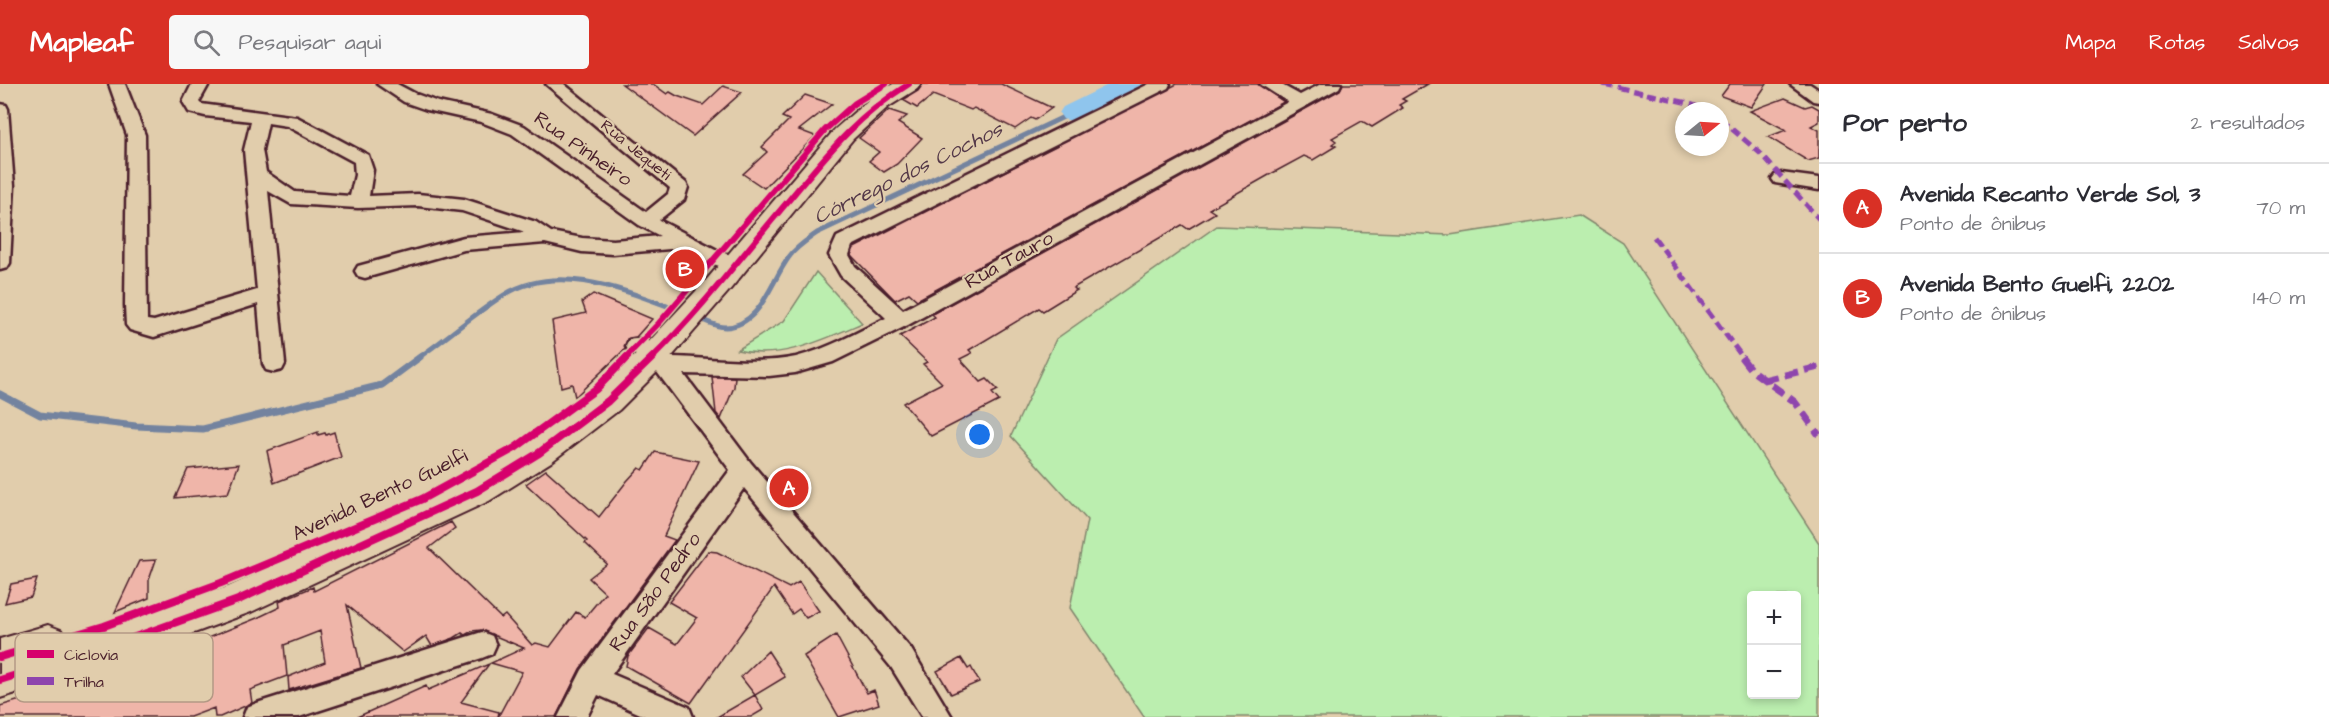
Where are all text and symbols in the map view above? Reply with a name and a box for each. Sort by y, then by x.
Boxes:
search box [169,15,589,69]
text: Mapleaf [30,23,133,62]
icon: search [190,26,223,59]
text: Pesquisar aqui [238,27,381,58]
text: Mapa [2065,28,2116,57]
text: Rotas [2149,28,2205,57]
text: Salvos [2238,28,2299,57]
north arrow [1675,102,1729,156]
street label: Rua Pinheiro [528,105,638,193]
text: Por perto [1843,105,1967,141]
text: 2 resultados [2191,109,2305,137]
water label: Córrego dos Cochos [809,114,1009,232]
street label: Rua Jequeti [596,115,676,186]
text: Avenida Recanto Verde Sol, 3 [1900,179,2201,210]
text: A [1856,194,1869,222]
text: 70 m [2257,194,2305,222]
text: Ponto de ônibus [1900,210,2046,238]
street label: Rua Tauro [959,224,1059,296]
pin: B [666,246,704,291]
text: Avenida Bento Guelfi, 2202 [1900,269,2174,300]
text: B [1855,284,1870,312]
text: 140 m [2253,284,2305,312]
text: Ponto de ônibus [1900,300,2046,328]
your location [965,420,994,449]
street label: Avenida Bento Guelfi [288,442,472,548]
pin: A [770,466,808,510]
street label: Rua São Pedro [602,527,708,657]
map controls [1747,591,1801,699]
button: + [1747,591,1801,645]
legend [15,633,213,702]
text: Ciclovia [64,644,118,666]
button: − [1747,645,1801,699]
text: Trilha [64,671,104,693]

